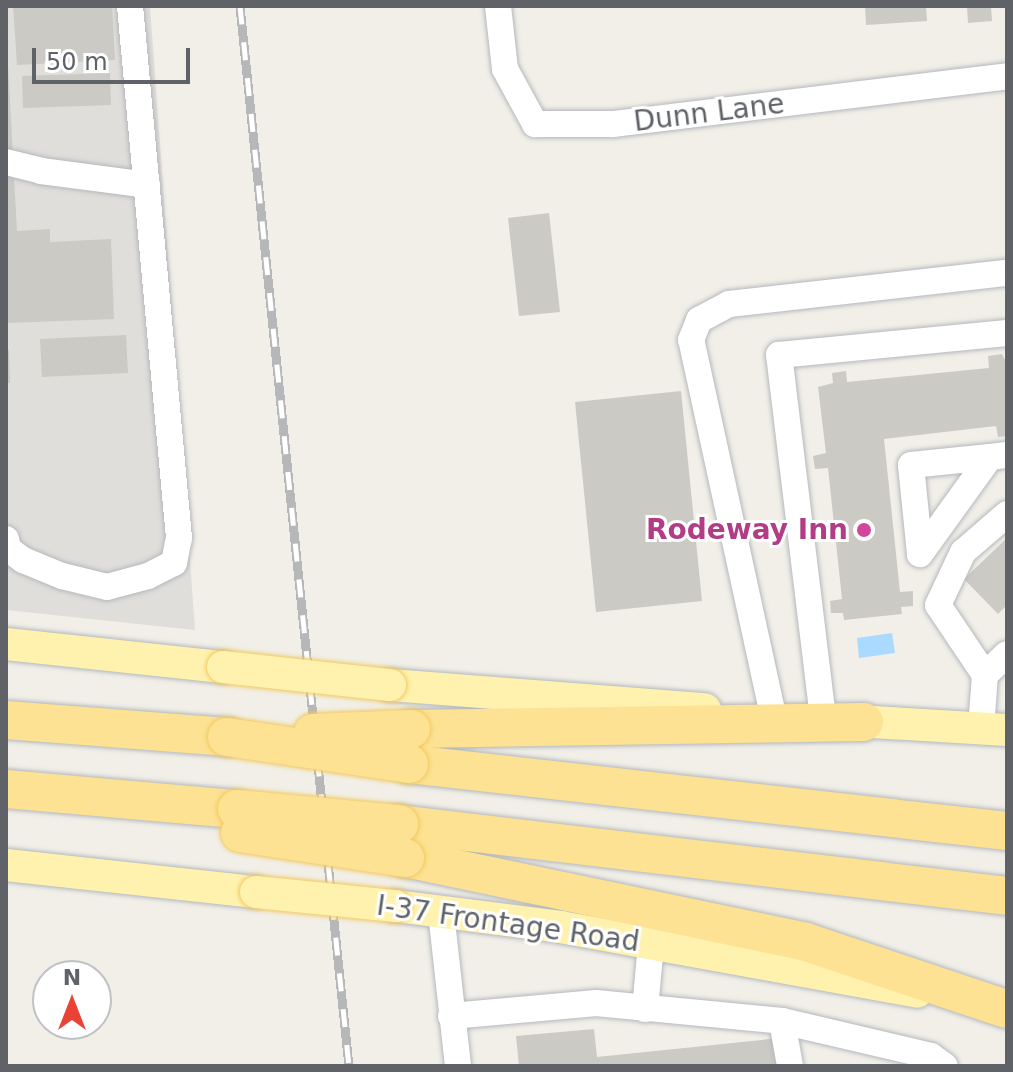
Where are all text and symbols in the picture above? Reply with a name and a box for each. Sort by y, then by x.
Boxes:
scale bar [36,32,194,82]
text: 50 m [46,48,108,76]
street label: Dunn Lane [632,87,786,139]
place label: Rodeway Inn [646,513,848,547]
marker: Rodeway Inn [855,521,873,539]
street label: I-37 Frontage Road [374,889,642,959]
north arrow [32,960,112,1040]
text: N [63,965,81,990]

